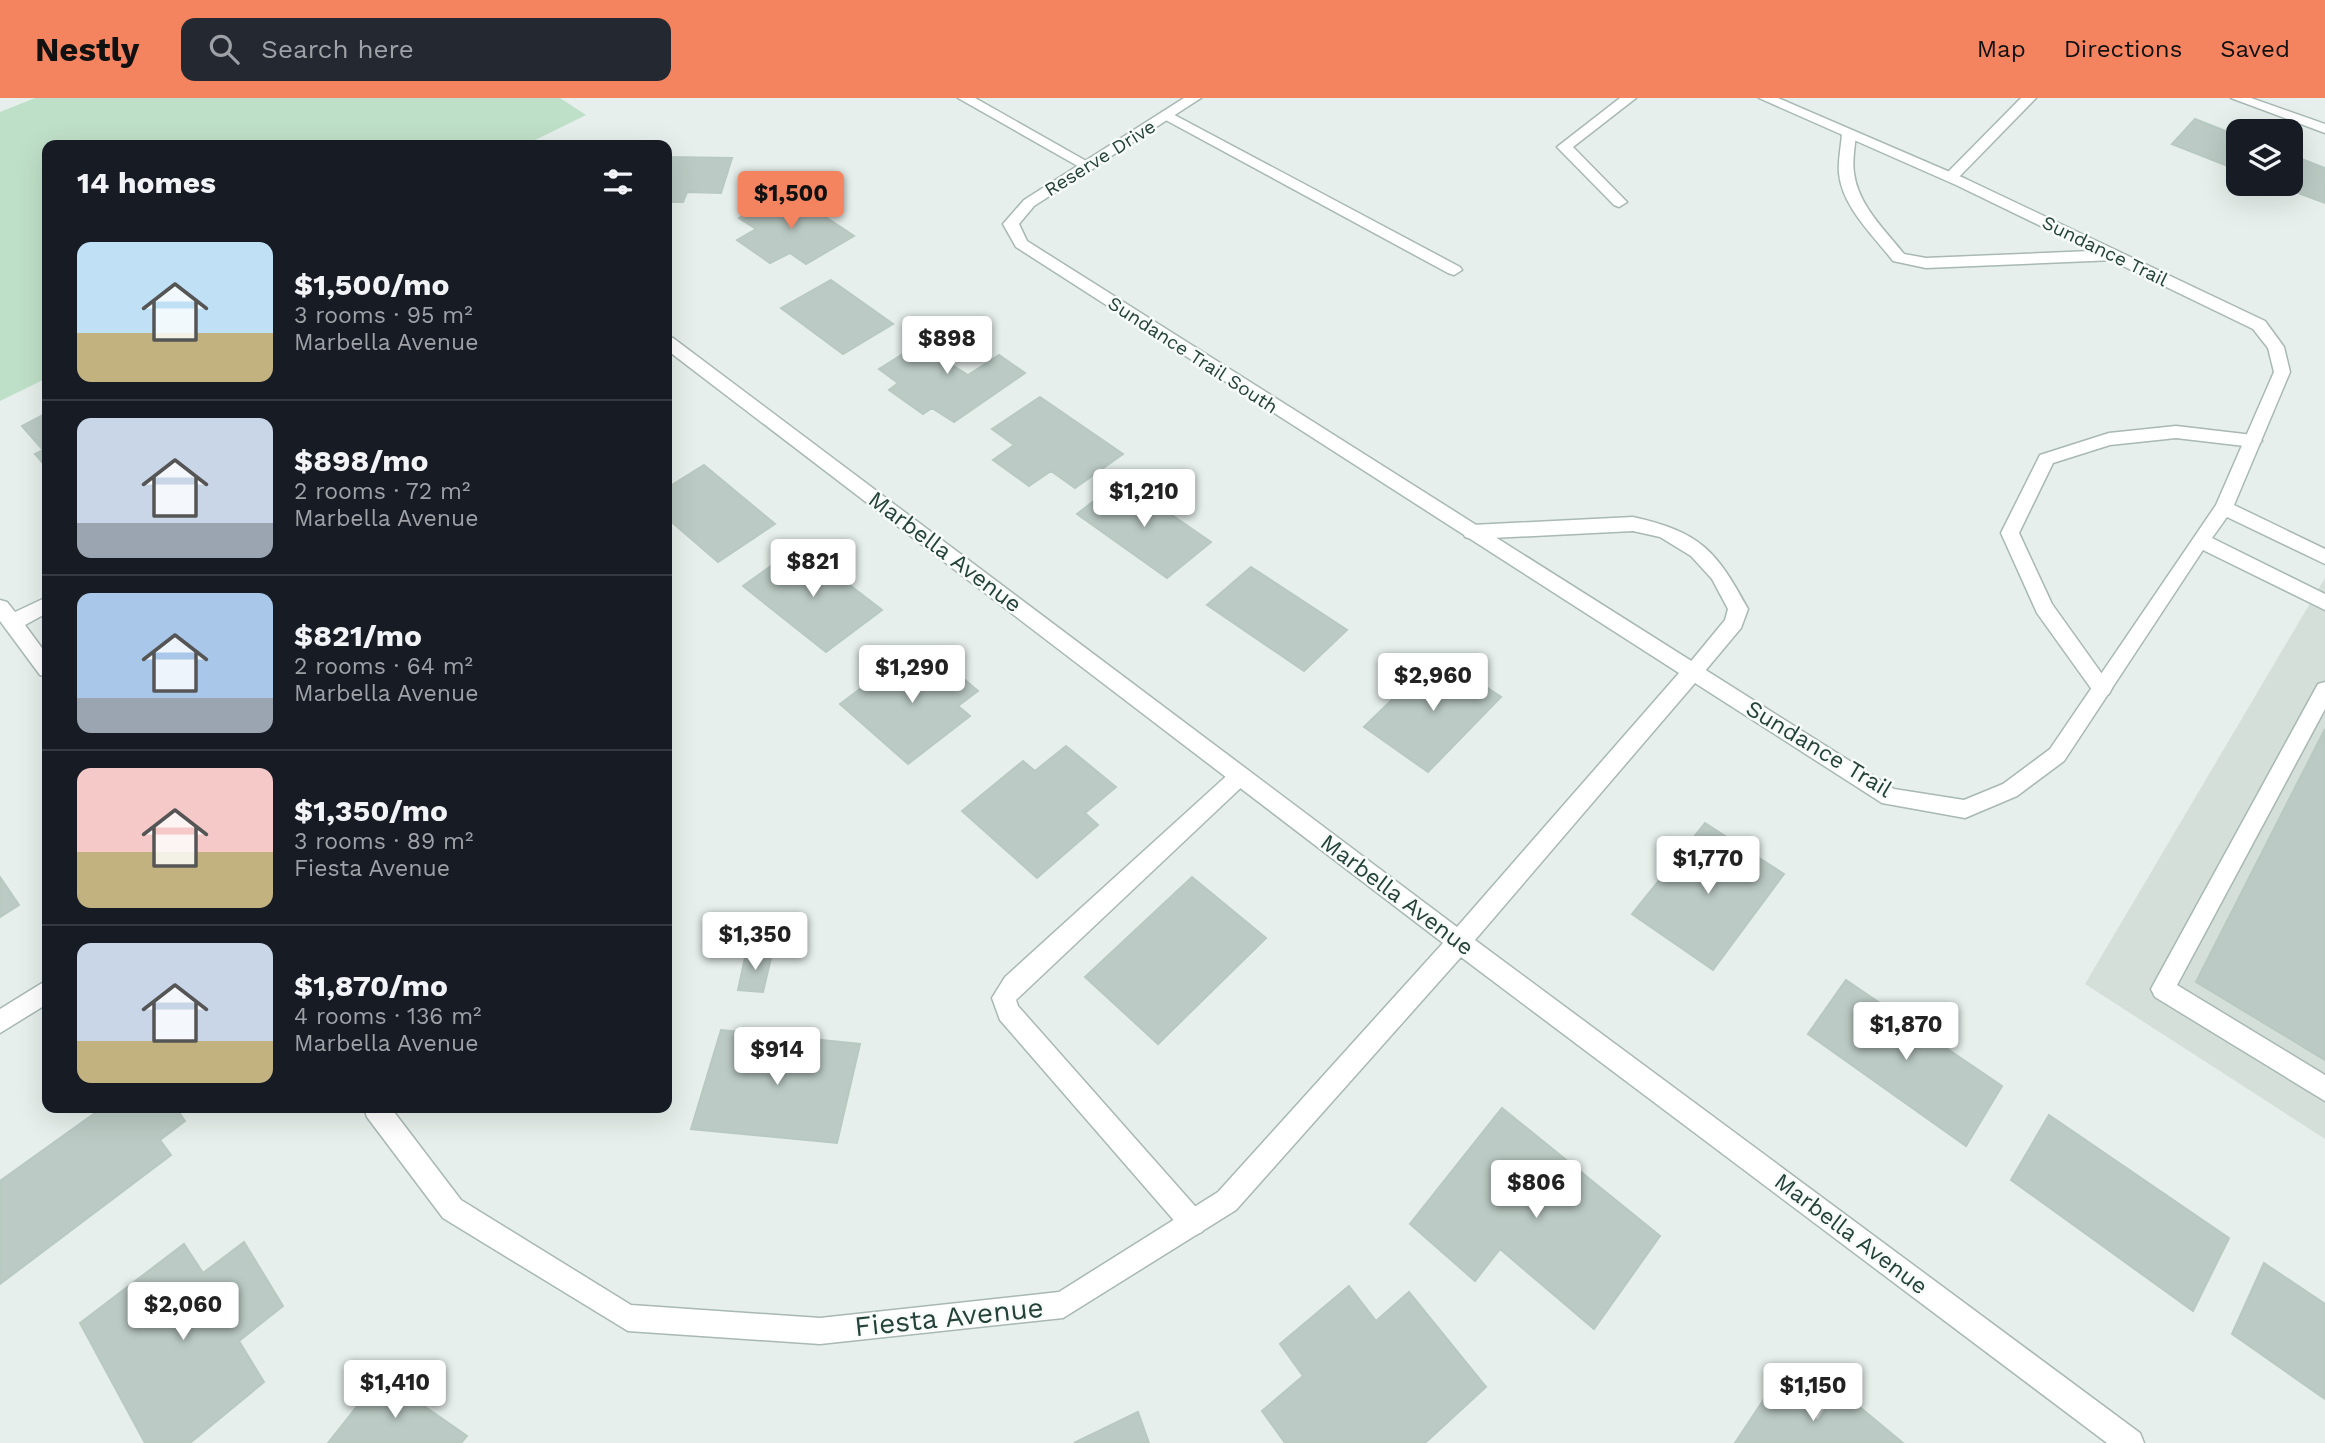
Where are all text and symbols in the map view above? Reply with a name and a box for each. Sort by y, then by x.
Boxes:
search box [181,18,671,81]
text: Nestly [35,30,139,69]
icon: search [205,30,243,68]
text: Search here [261,34,414,64]
text: Map [1977,35,2026,63]
text: Directions [2064,35,2182,63]
text: Saved [2220,35,2290,63]
street label: Reserve Drive [1040,115,1160,201]
map controls [2226,119,2303,196]
button: layers [2226,119,2303,196]
icon: filters [599,163,637,201]
text: 14 homes [77,165,216,200]
pin: $1,500 [734,172,848,231]
text: $1,500 [754,180,828,207]
street label: Sundance Trail [2038,211,2172,291]
text: $1,500/mo [294,267,450,302]
icon: home [133,270,217,354]
street label: Sundance Trail South [1104,292,1282,418]
text: 3 rooms · 95 m² [294,302,473,329]
pin: $898 [906,316,988,376]
text: $898 [918,325,976,352]
text: Marbella Avenue [294,329,478,356]
text: $898/mo [294,443,429,478]
icon: home [133,446,217,530]
pin: $1,210 [1087,470,1201,529]
text: 2 rooms · 72 m² [294,478,470,505]
text: $1,210 [1109,478,1179,505]
street label: Marbella Avenue [863,486,1027,618]
text: Marbella Avenue [294,505,478,532]
pin: $821 [772,540,854,599]
text: $821 [787,548,839,575]
text: $821/mo [294,618,422,653]
icon: home [133,621,217,705]
pin: $1,290 [855,646,969,705]
text: 2 rooms · 64 m² [294,653,473,680]
text: $1,290 [875,654,949,681]
pin: $2,960 [1376,654,1490,713]
text: $2,960 [1394,662,1472,689]
text: Marbella Avenue [294,680,478,707]
street label: Sundance Trail [1741,695,1897,803]
text: $1,350/mo [294,793,448,828]
icon: home [133,796,217,880]
text: 3 rooms · 89 m² [294,828,473,855]
street label: Marbella Avenue [1315,829,1479,961]
pin: $1,770 [1651,836,1765,896]
text: $1,770 [1673,845,1743,872]
text: Fiesta Avenue [294,855,450,882]
pin: $1,350 [698,912,812,972]
text: $1,350 [718,921,792,948]
text: $1,870/mo [294,968,448,1003]
icon: home [133,971,217,1055]
pin: $1,870 [1849,1002,1963,1062]
text: 4 rooms · 136 m² [294,1003,482,1030]
text: $1,870 [1869,1011,1943,1038]
pin: $914 [736,1028,818,1087]
text: Marbella Avenue [294,1030,478,1057]
text: $914 [750,1036,804,1063]
pin: $806 [1495,1160,1577,1220]
street label: Marbella Avenue [1769,1168,1933,1300]
text: $806 [1507,1169,1565,1196]
pin: $2,060 [126,1282,240,1342]
text: $2,060 [144,1291,222,1318]
street label: Fiesta Avenue [853,1291,1045,1343]
pin: $1,410 [338,1360,452,1420]
pin: $1,150 [1756,1364,1870,1423]
text: $1,410 [360,1369,430,1396]
text: $1,150 [1779,1372,1847,1399]

